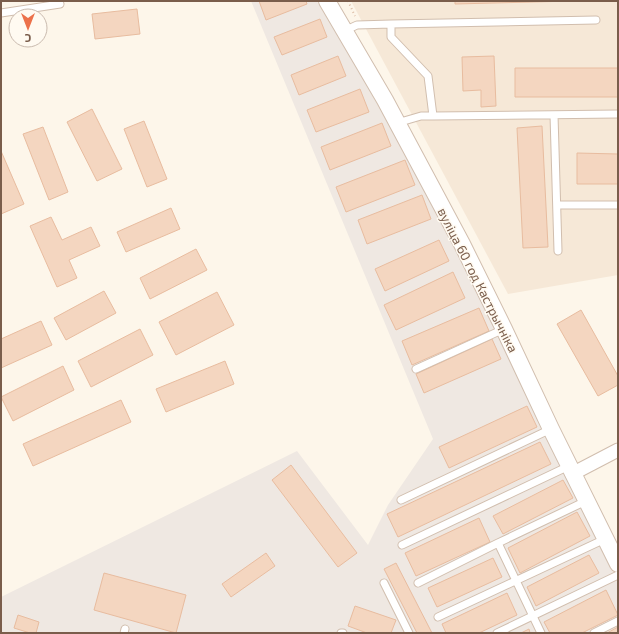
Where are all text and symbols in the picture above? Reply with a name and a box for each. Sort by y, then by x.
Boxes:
north arrow [8,8,48,48]
text: С [24,32,31,45]
street label: вуліца 60 год Кастрычніка [434,205,522,355]

